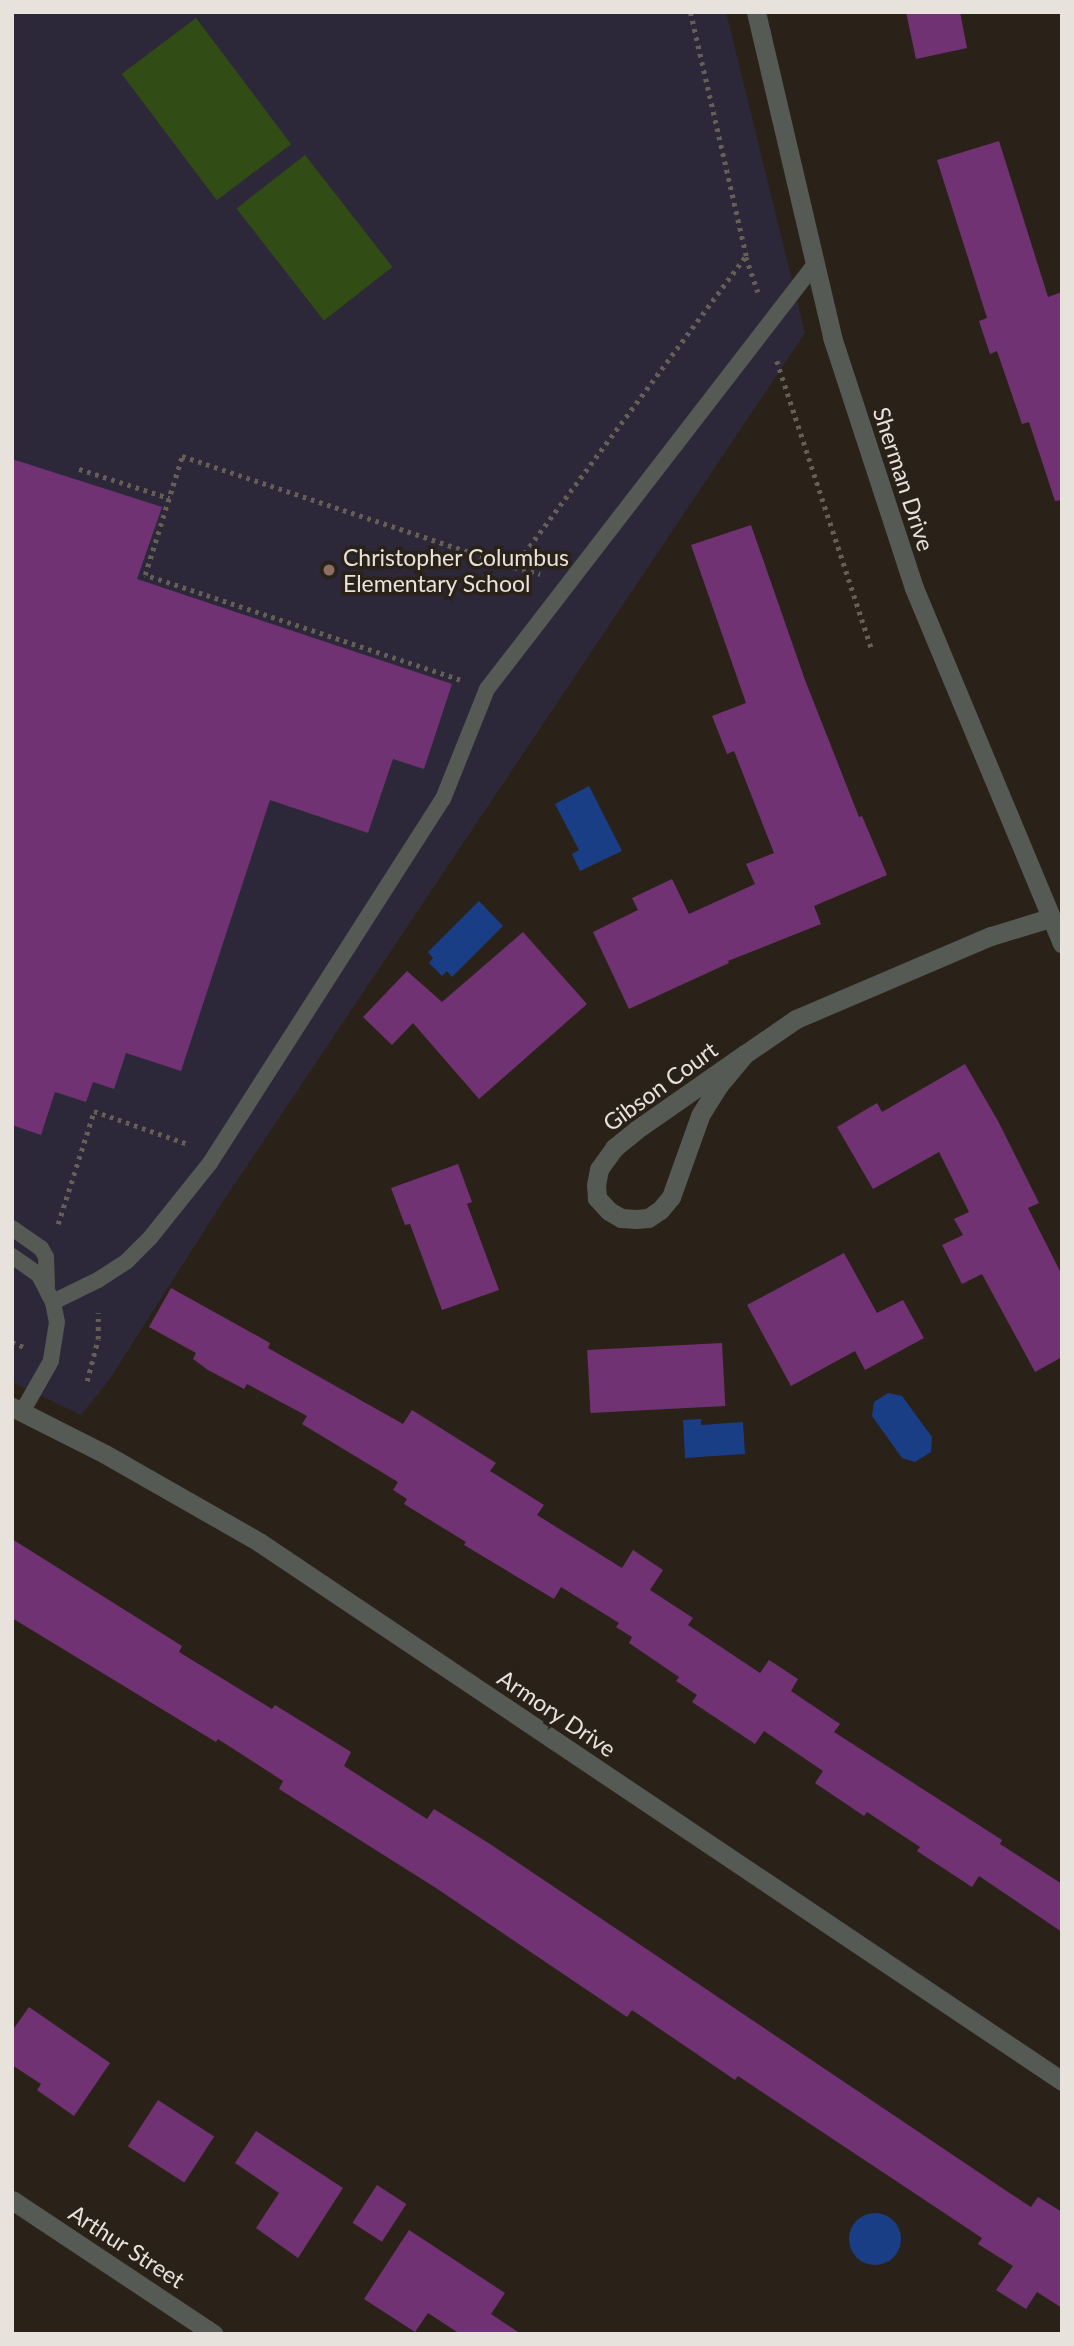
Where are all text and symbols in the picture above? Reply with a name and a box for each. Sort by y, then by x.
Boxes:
street label: Sherman Drive [868,404,940,554]
place label: Christopher Columbus Elementary School [343,543,569,597]
marker: Christopher Columbus Elementary School [321,562,337,578]
street label: Gibson Court [598,1035,722,1137]
street label: Armory Drive [493,1663,621,1763]
street label: Arthur Street [64,2198,190,2294]

